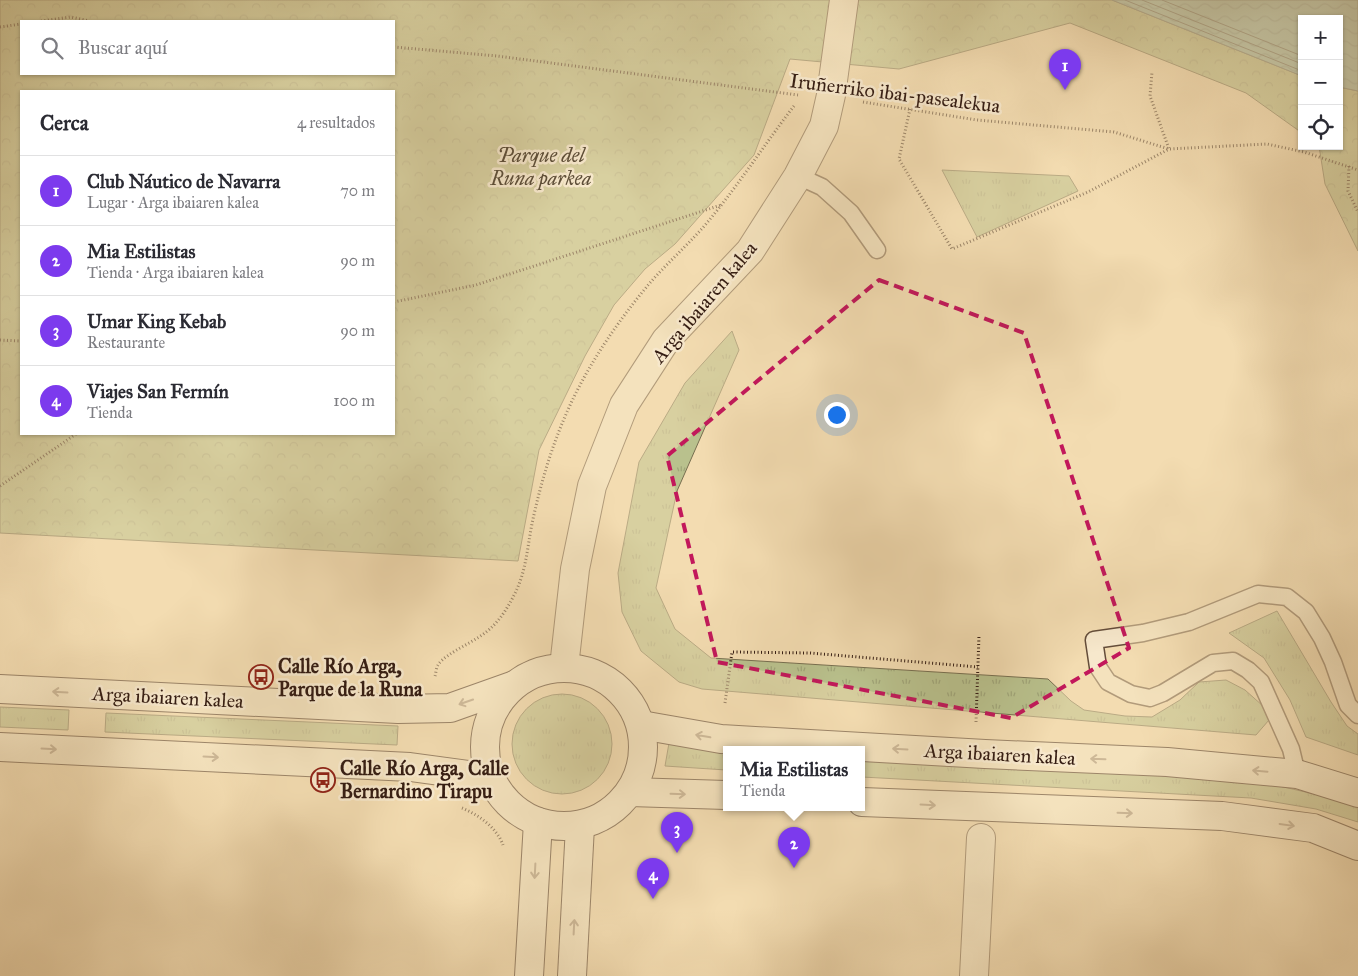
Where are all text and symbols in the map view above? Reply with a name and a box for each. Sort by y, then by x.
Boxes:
map controls [1298,15,1343,150]
button: + [1298,15,1343,60]
search box [20,20,395,75]
icon: search [38,34,66,62]
text: Buscar aquí [78,36,167,59]
pin: 1 [1049,49,1081,90]
button: − [1298,60,1343,105]
street label: Iruñerriko ibai-pasealekua [788,68,1002,118]
button: locate [1298,105,1343,150]
text: Cerca [40,110,89,136]
text: 4 resultados [297,113,375,132]
park label: Parque del Runa parkea [489,143,592,191]
text: Club Náutico de Navarra [87,170,280,193]
text: 1 [53,181,59,200]
text: 70 m [340,181,375,200]
text: Lugar · Arga ibaiaren kalea [87,193,259,212]
street label: Arga ibaiaren kalea [646,236,763,369]
text: Mia Estilistas [87,240,195,263]
text: 2 [52,251,60,270]
text: 90 m [340,251,375,270]
text: Tienda · Arga ibaiaren kalea [87,263,264,282]
text: Umar King Kebab [87,310,226,333]
text: 3 [53,321,59,340]
text: 90 m [340,321,375,340]
text: Restaurante [87,333,165,352]
text: Viajes San Fermín [87,380,229,403]
text: 4 [52,391,60,410]
text: 100 m [333,391,375,410]
your location [824,402,850,428]
text: Tienda [87,403,132,422]
place label: Calle Río Arga, Parque de la Runa [278,654,423,702]
bus stop icon: Calle Río Arga, Parque de la Runa [248,664,274,690]
street label: Arga ibaiaren kalea [91,681,245,714]
one-way arrow [52,687,68,696]
one-way arrow [459,698,475,707]
one-way arrow [696,730,712,740]
street label: Arga ibaiaren kalea [923,738,1077,771]
one-way arrow [40,745,56,754]
one-way arrow [893,745,909,754]
popup [723,746,865,811]
one-way arrow [203,753,219,762]
one-way arrow [1090,755,1106,764]
place label: Calle Río Arga, Calle Bernardino Tirapu [340,756,510,804]
text: Mia Estilistas [740,758,848,781]
one-way arrow [1252,766,1268,776]
bus stop icon: Calle Río Arga, Calle Bernardino Tirapu [310,767,336,793]
text: Tienda [740,781,785,800]
one-way arrow [670,789,686,798]
one-way arrow [919,800,935,809]
one-way arrow [1116,808,1133,818]
pin: 3 [661,812,693,853]
one-way arrow [1279,820,1295,830]
pin: 2 [778,827,810,868]
pin: 4 [637,858,669,899]
one-way arrow [531,863,540,879]
one-way arrow [570,920,579,936]

